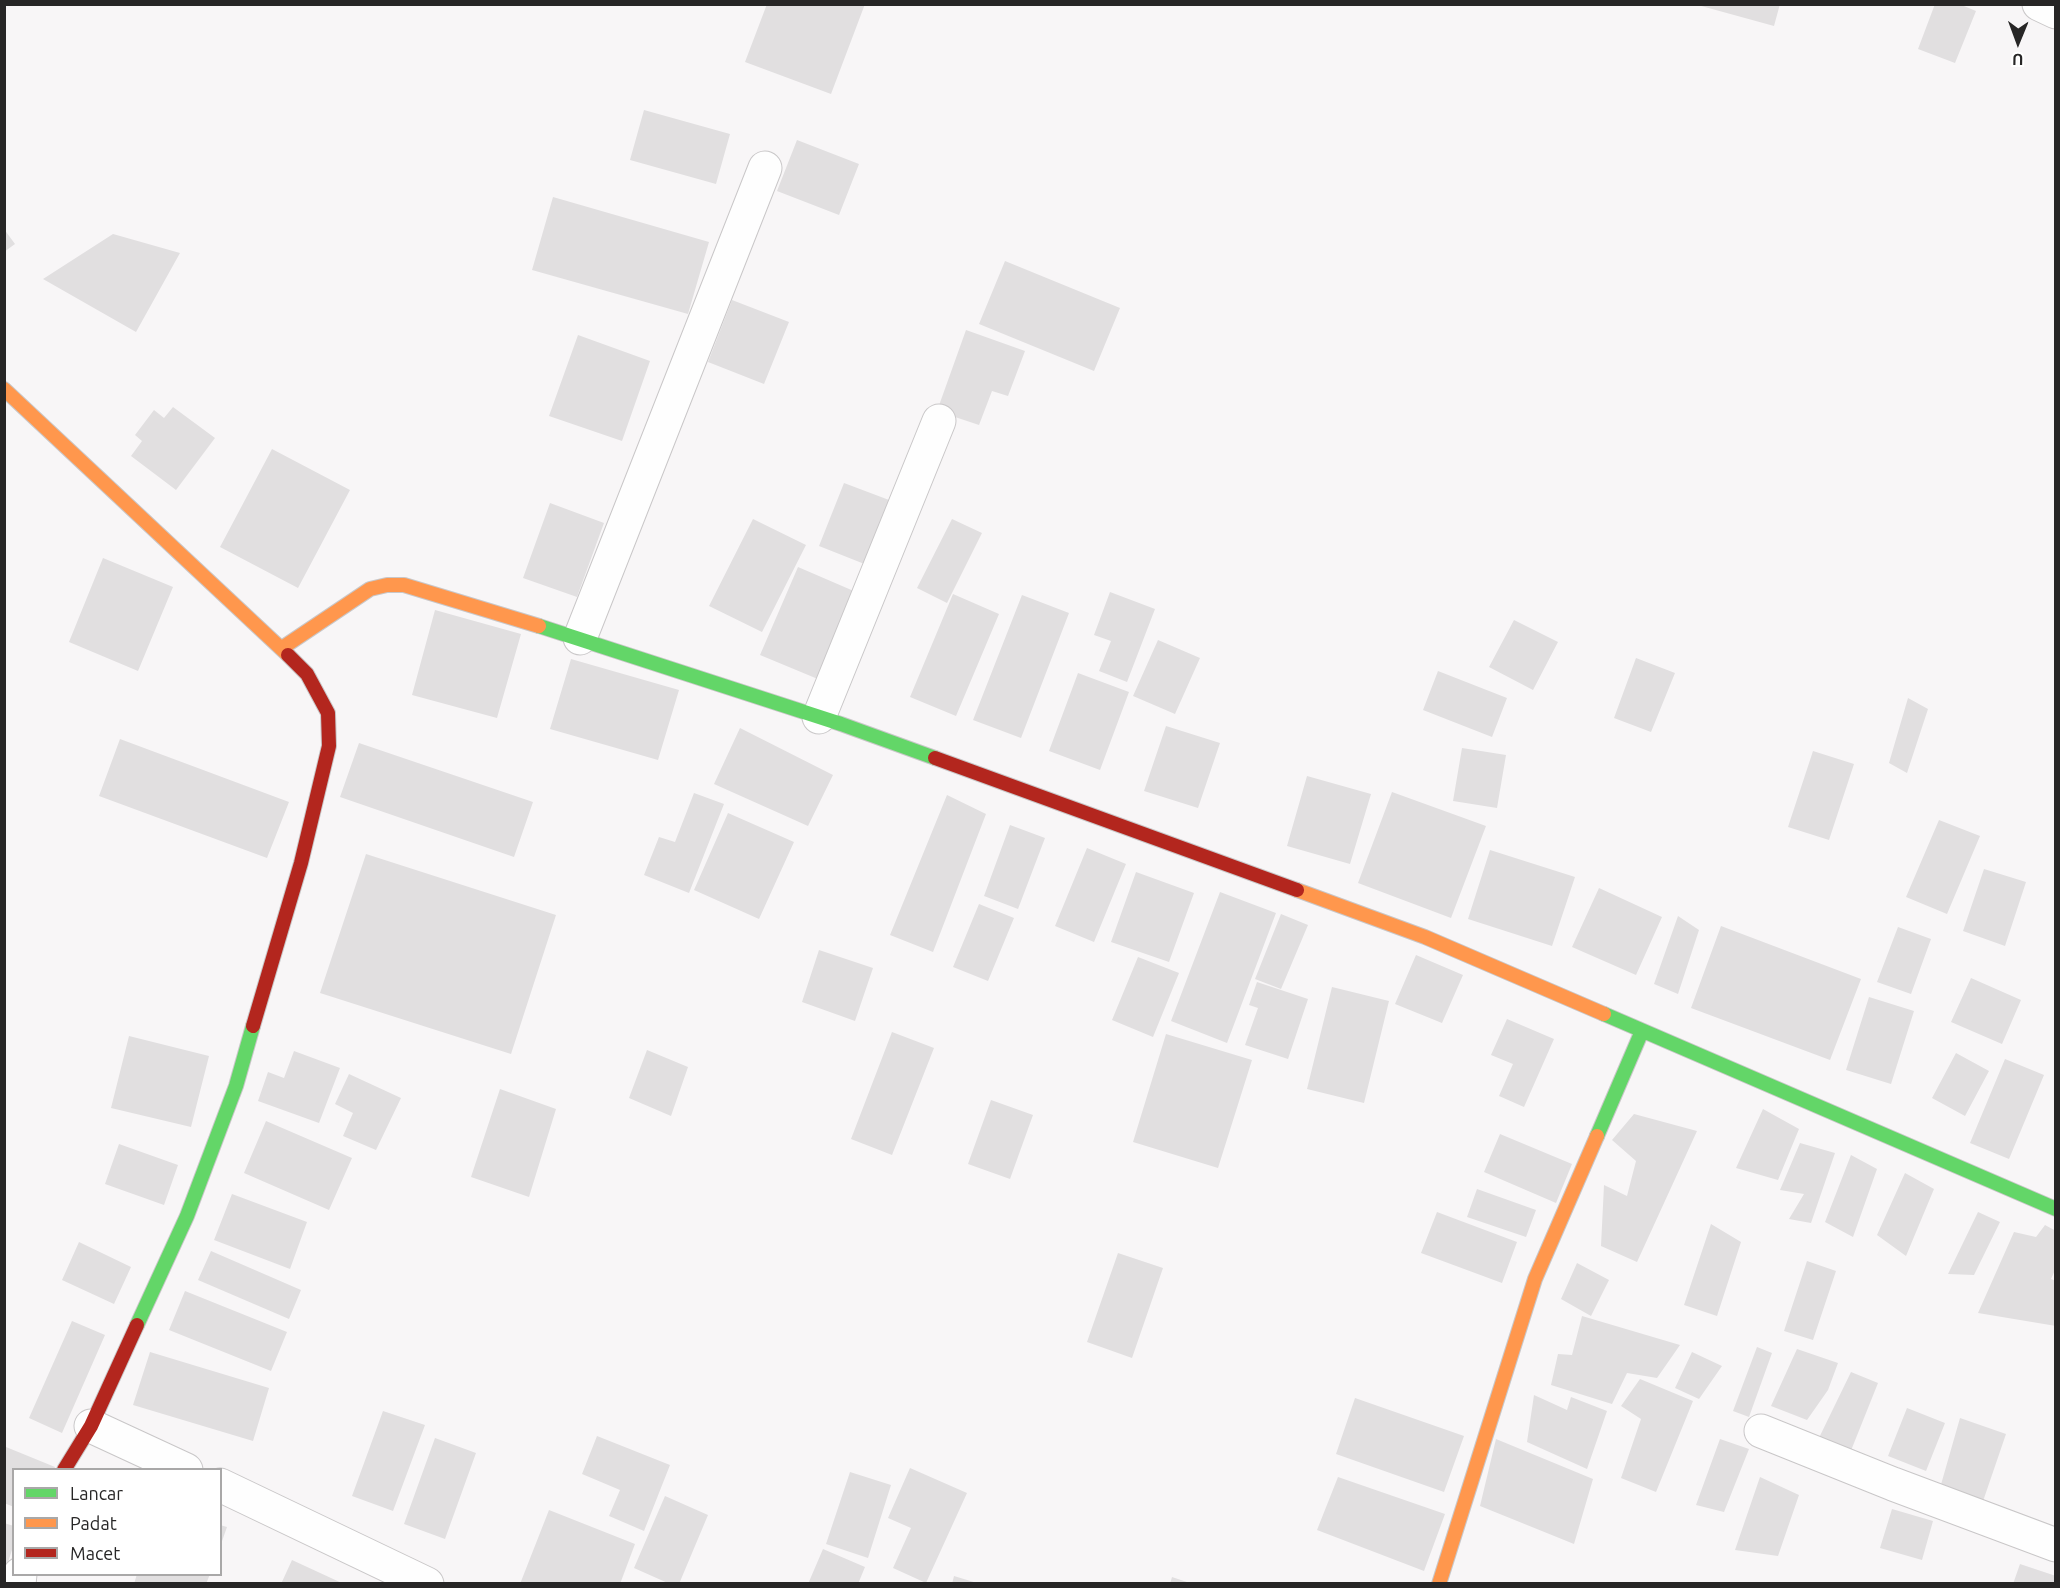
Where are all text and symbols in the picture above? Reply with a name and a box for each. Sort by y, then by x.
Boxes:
north arrow [1988,12,2048,72]
text: U [2012,51,2023,69]
legend [12,1468,222,1576]
text: Lancar [70,1483,123,1503]
text: Padat [70,1513,117,1533]
text: Macet [70,1543,120,1563]

